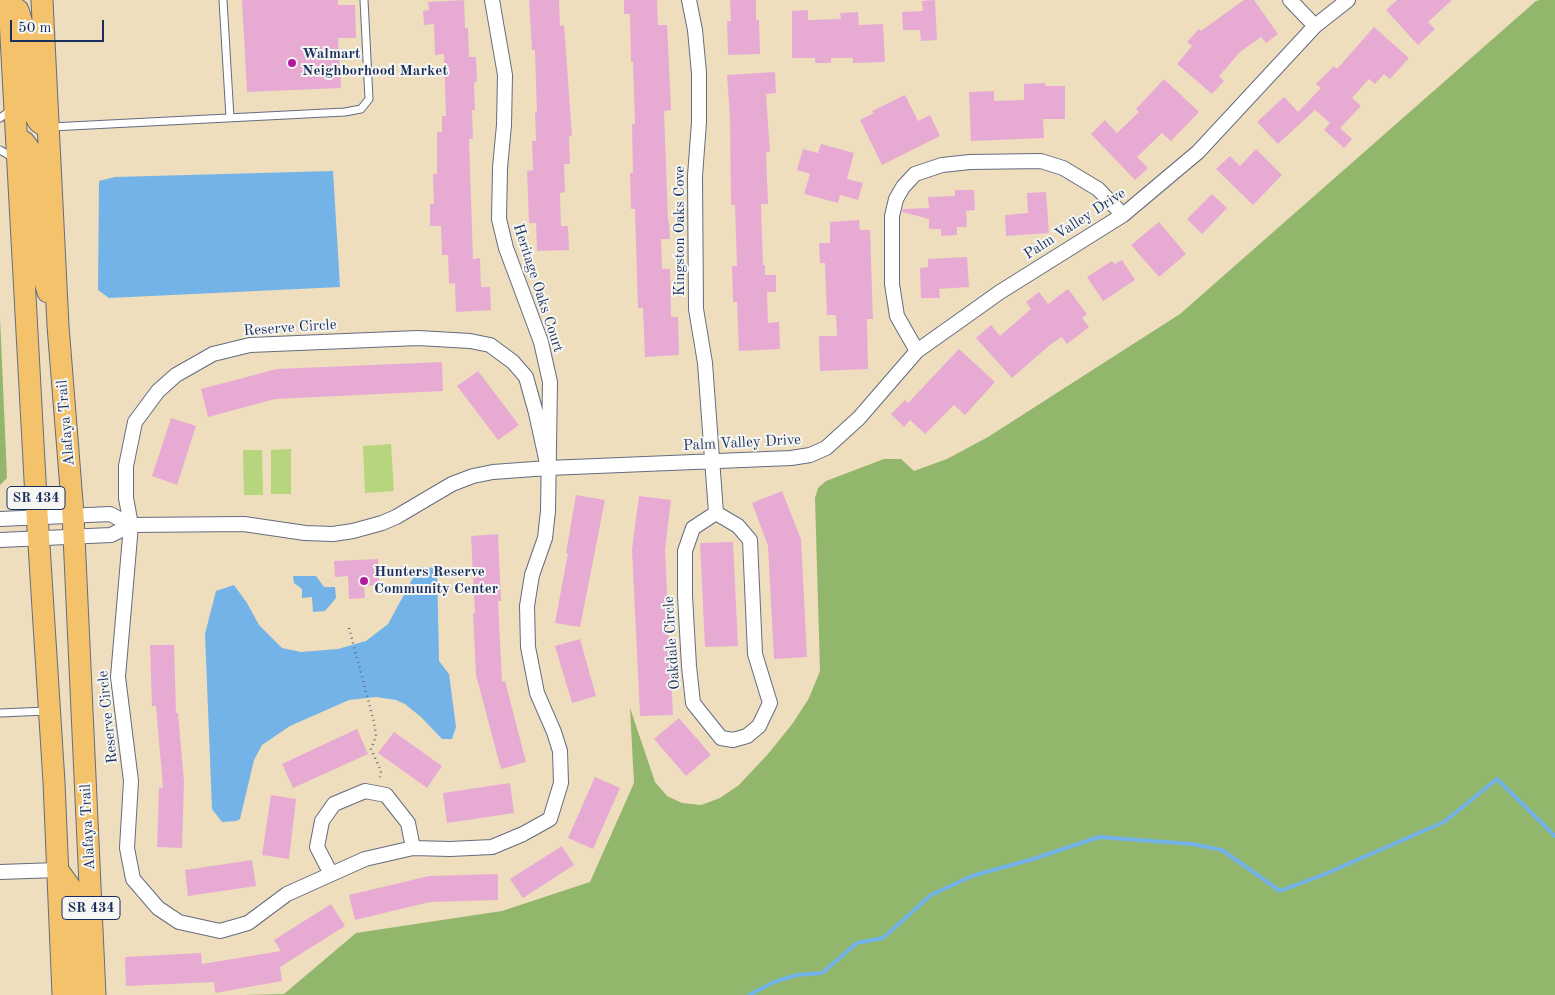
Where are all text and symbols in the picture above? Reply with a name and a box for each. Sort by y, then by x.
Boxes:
scale bar [12,10,106,42]
text: 50 m [18,21,52,36]
place label: Walmart Neighborhood Market [302,45,448,80]
marker: Walmart Neighborhood Market [286,57,298,69]
street label: Kingston Oaks Cove [671,166,689,296]
street label: Palm Valley Drive [1021,184,1129,264]
street label: Heritage Oaks Court [509,221,567,355]
street label: Reserve Circle [243,316,337,340]
street label: Alafaya Trail [53,379,79,467]
street label: Palm Valley Drive [683,431,801,455]
road number: SR 434 [7,486,65,509]
place label: Hunters Reserve Community Center [374,563,498,598]
marker: Hunters Reserve Community Center [358,575,370,587]
street label: Oakdale Circle [660,596,684,690]
street label: Reserve Circle [94,670,122,764]
street label: Alafaya Trail [77,783,99,871]
road number: SR 434 [62,896,120,920]

